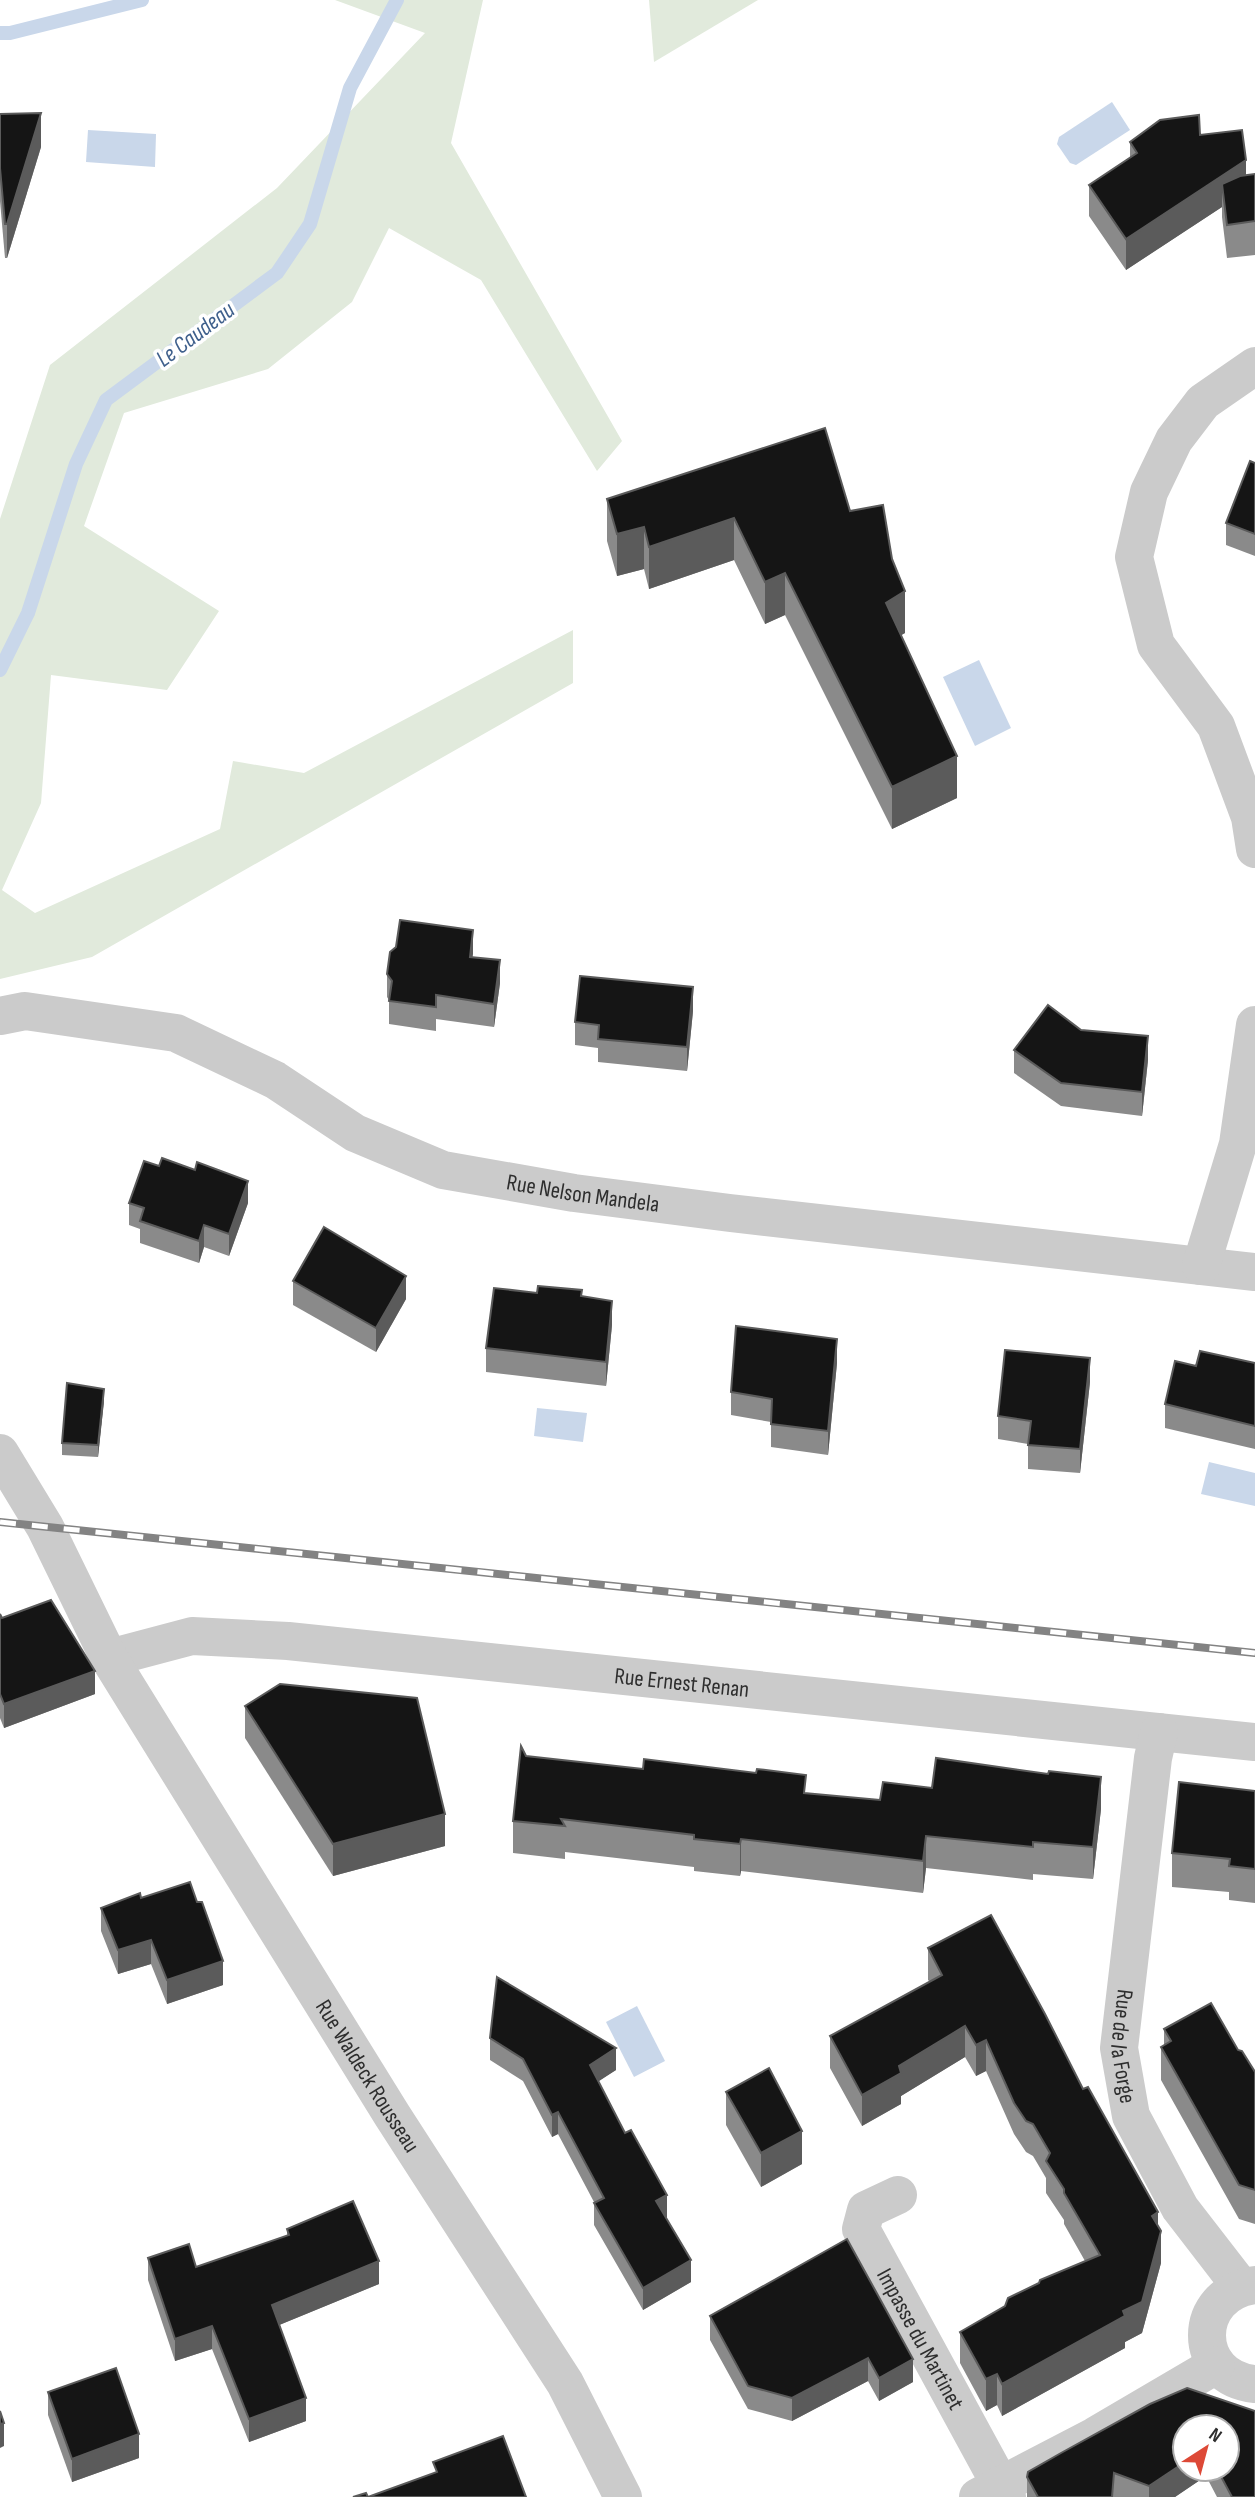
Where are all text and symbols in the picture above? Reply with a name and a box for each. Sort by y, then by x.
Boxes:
water label: Le Caudeau [150,295,241,373]
street label: Rue Nelson Mandela [504,1168,661,1219]
street label: Rue Ernest Renan [613,1662,751,1704]
street label: Rue de la Forge [1104,1988,1141,2105]
street label: Rue Waldeck Rousseau [309,1995,425,2158]
street label: Impasse du Martinet [870,2264,970,2415]
north arrow [1171,2413,1241,2483]
text: N [1204,2423,1226,2448]

